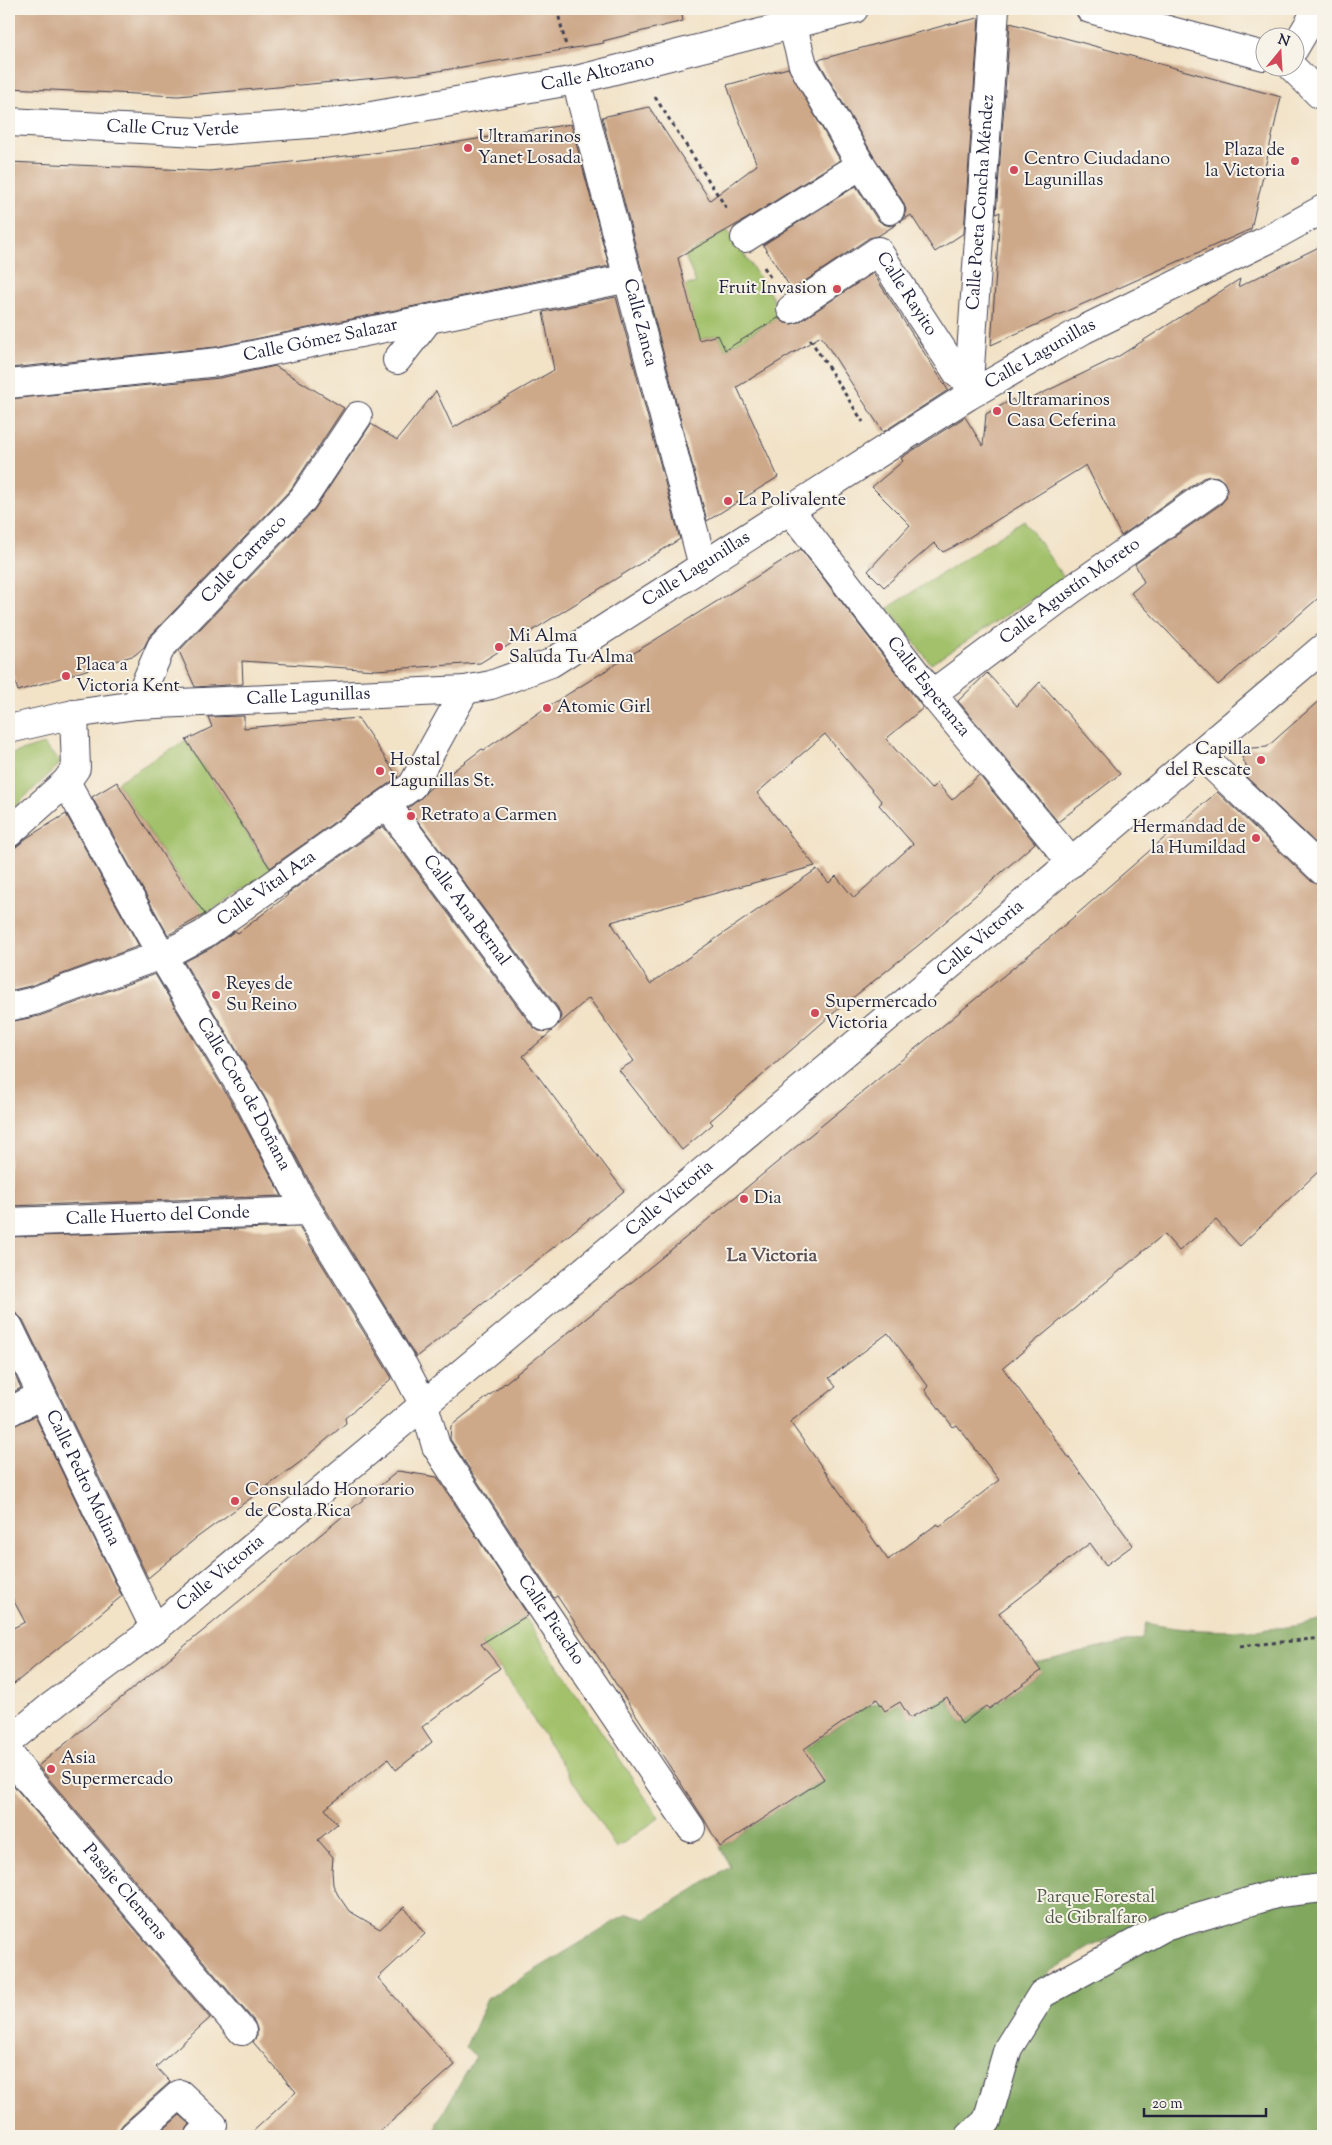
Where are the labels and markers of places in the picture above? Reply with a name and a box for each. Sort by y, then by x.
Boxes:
place label: Ultramarinos Yanet Losada [478,125,581,172]
place label: Plaza de la Victoria [1205,138,1285,185]
marker: Ultramarinos Yanet Losada [462,142,474,154]
place label: Centro Ciudadano Lagunillas [1024,147,1170,194]
marker: Plaza de la Victoria [1289,155,1301,167]
marker: Centro Ciudadano Lagunillas [1008,164,1020,176]
place label: Fruit Invasion [719,276,827,302]
marker: Fruit Invasion [831,283,843,295]
place label: Ultramarinos Casa Ceferina [1007,388,1116,435]
marker: Ultramarinos Casa Ceferina [991,405,1003,417]
place label: La Polivalente [738,488,846,514]
marker: La Polivalente [722,495,734,507]
place label: Mi Alma Saluda Tu Alma [509,624,634,671]
marker: Mi Alma Saluda Tu Alma [493,641,505,653]
place label: Placa a Victoria Kent [76,653,180,700]
marker: Placa a Victoria Kent [60,670,72,682]
place label: Atomic Girl [557,695,651,721]
marker: Atomic Girl [541,702,553,714]
place label: Capilla del Rescate [1165,737,1251,784]
place label: Hostal Lagunillas St. [390,748,494,795]
marker: Capilla del Rescate [1255,754,1267,766]
marker: Hostal Lagunillas St. [374,765,386,777]
place label: Retrato a Carmen [421,803,558,829]
marker: Retrato a Carmen [405,810,417,822]
place label: Hermandad de la Humildad [1132,815,1246,862]
marker: Hermandad de la Humildad [1250,832,1262,844]
place label: Reyes de Su Reino [226,972,297,1019]
marker: Reyes de Su Reino [210,989,222,1001]
place label: Supermercado Victoria [825,990,937,1037]
marker: Supermercado Victoria [809,1007,821,1019]
place label: Dia [754,1186,782,1212]
marker: Dia [738,1193,750,1205]
place label: Consulado Honorario de Costa Rica [245,1478,415,1525]
marker: Consulado Honorario de Costa Rica [229,1495,241,1507]
place label: Asia Supermercado [61,1746,173,1793]
marker: Asia Supermercado [45,1763,57,1775]

